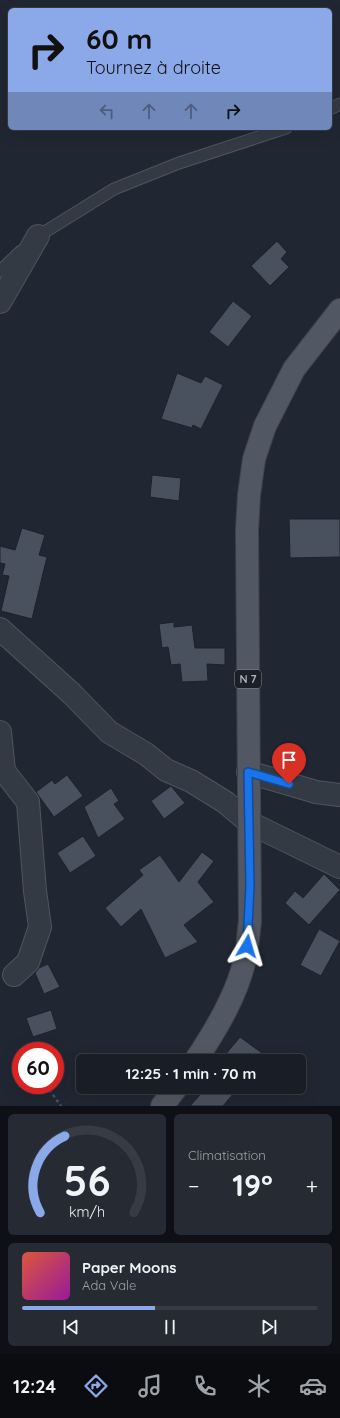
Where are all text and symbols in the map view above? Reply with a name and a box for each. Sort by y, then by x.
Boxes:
text: 60 m [86,21,152,56]
icon: right [20,24,72,76]
text: Tournez à droite [86,56,221,79]
icon: left [96,100,118,122]
icon: ahead [138,100,160,122]
icon: ahead [180,100,202,122]
icon: right [222,100,244,122]
road number: N 7 [235,670,261,688]
pin [272,743,306,784]
icon: arrive [278,749,300,771]
position arrow [226,925,268,967]
speed limit sign: 60 [12,1042,64,1094]
text: 12:25 · 1 min · 70 m [126,1064,256,1083]
text: Climatisation [188,1147,266,1163]
text: 56 [64,1153,110,1205]
text: 19° [232,1166,273,1204]
text: − [188,1172,199,1200]
text: + [306,1172,318,1200]
text: km/h [69,1202,105,1220]
text: Paper Moons [82,1258,177,1277]
text: Ada Vale [82,1277,136,1293]
icon: previous [60,1316,82,1338]
icon: pause [159,1316,181,1338]
icon: next [258,1316,280,1338]
icon: directions [82,1372,110,1400]
icon: music [136,1372,164,1400]
icon: phone [191,1372,219,1400]
icon: climate [245,1372,273,1400]
icon: car [299,1372,327,1400]
text: 12:24 [13,1375,56,1398]

